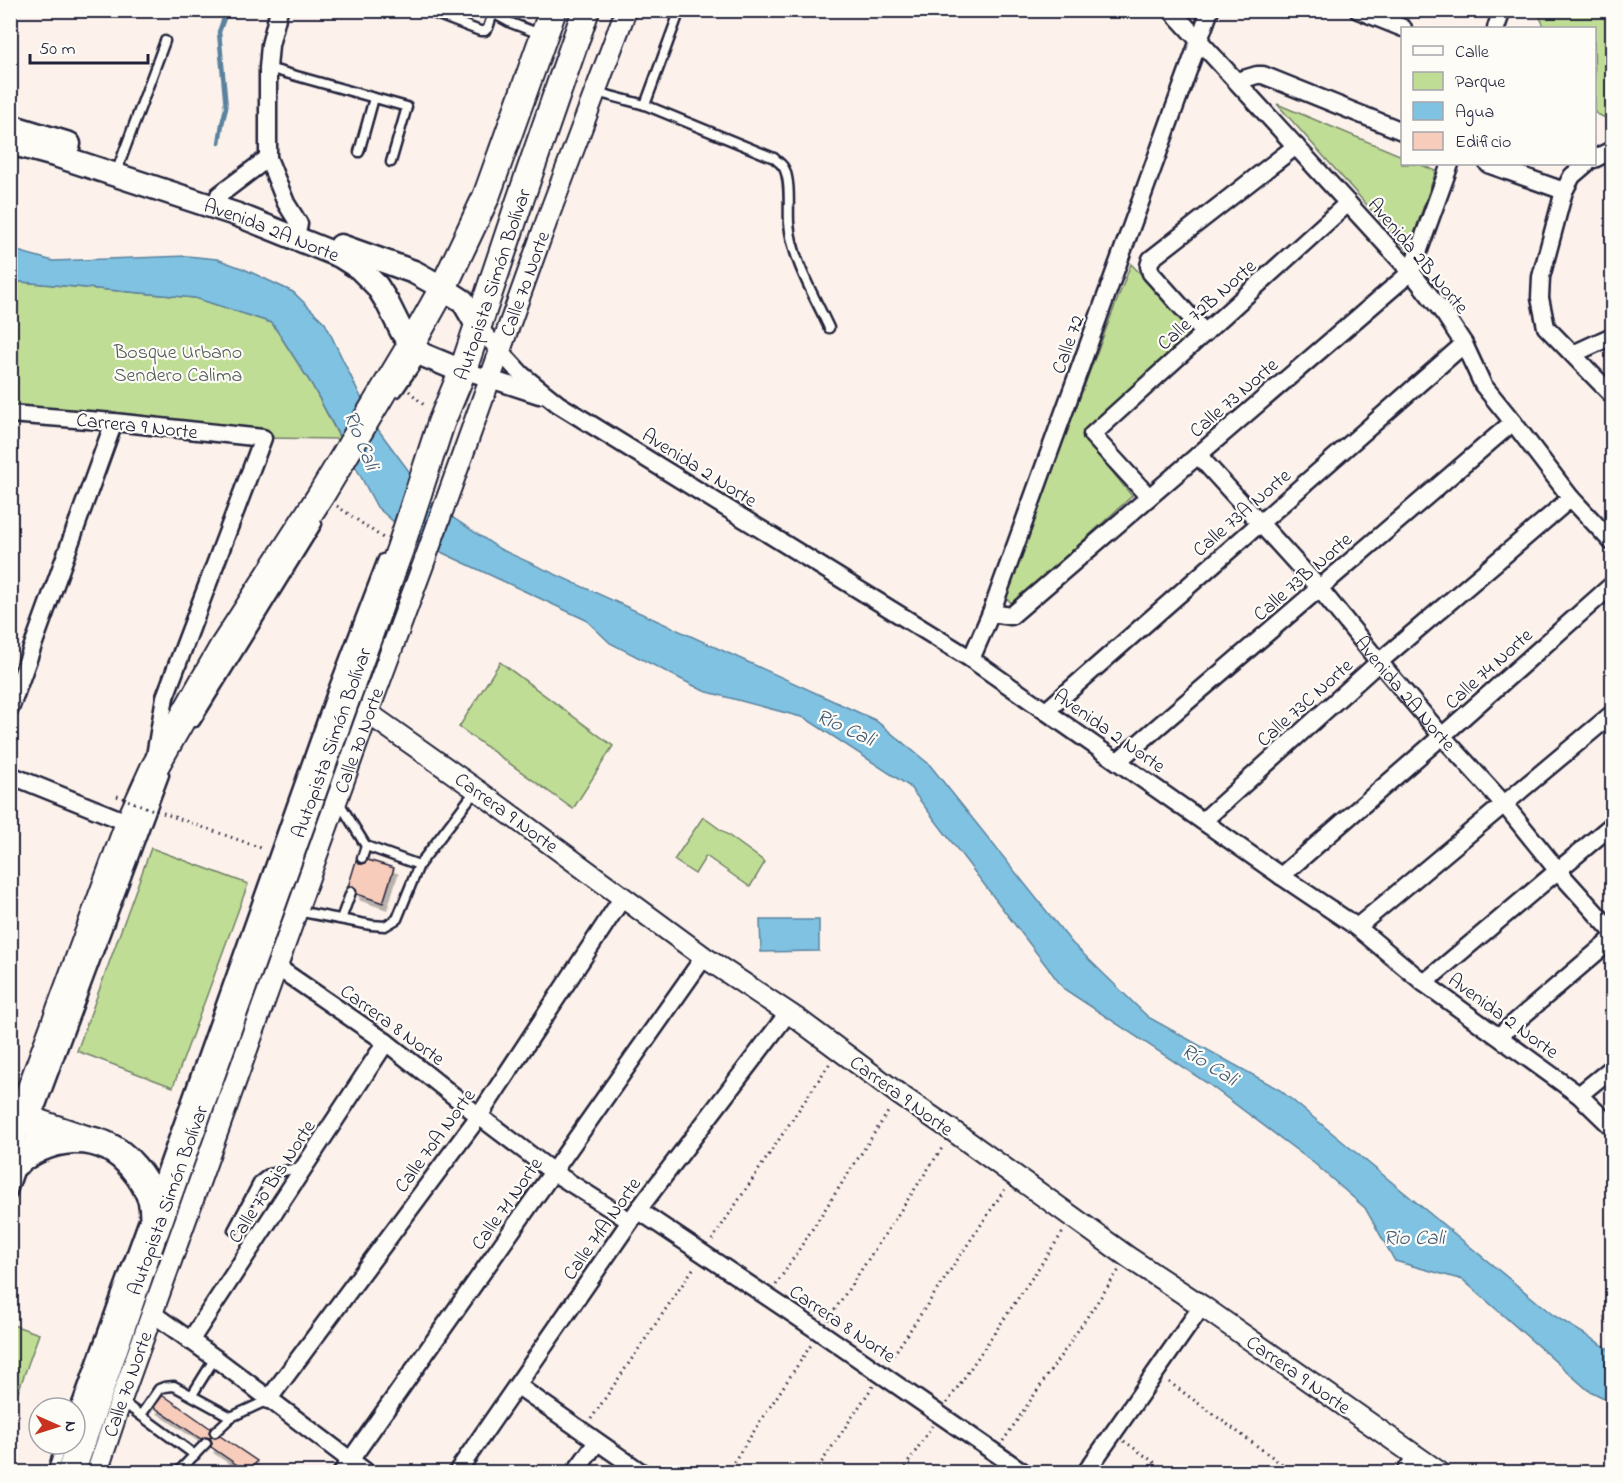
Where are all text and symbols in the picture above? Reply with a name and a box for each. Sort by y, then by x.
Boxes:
scale bar [30,27,148,65]
legend [1401,27,1596,165]
text: 50 m [39,37,76,63]
text: Calle [1455,40,1490,66]
text: Parque [1455,70,1506,96]
text: Agua [1455,100,1494,127]
text: Edificio [1455,130,1511,156]
street label: Autopista Simón Bolívar [448,185,540,385]
street label: Avenida 2B Norte [1360,192,1475,321]
street label: Avenida 2A Norte [200,193,343,271]
street label: Calle 70 Norte [494,228,559,341]
street label: Calle 72B Norte [1152,253,1264,358]
street label: Calle 72 [1045,311,1093,378]
park label: Bosque Urbano Sendero Calima [113,339,242,391]
street label: Calle 73 Norte [1184,352,1286,446]
street label: Carrera 9 Norte [75,407,199,448]
water label: Río Cali [335,407,386,477]
street label: Avenida 2 Norte [636,422,762,516]
street label: Calle 73A Norte [1187,463,1298,565]
street label: Calle 73B Norte [1248,527,1360,629]
street label: Calle 74 Norte [1439,622,1540,717]
street label: Avenida 2A Norte [1346,631,1461,759]
street label: Autopista Simón Bolívar [285,643,381,843]
street label: Calle 73C Norte [1251,653,1360,755]
street label: Avenida 2 Norte [1047,683,1170,781]
street label: Calle 70 Norte [328,684,393,798]
water label: Río Cali [811,702,881,756]
street label: Carrera 9 Norte [448,766,563,862]
street label: Avenida 2 Norte [1441,967,1564,1067]
street label: Carrera 8 Norte [333,978,450,1074]
water label: Río Cali [1175,1037,1245,1096]
street label: Carrera 9 Norte [843,1049,958,1145]
street label: Calle 70A Norte [388,1083,484,1200]
street label: Autopista Simón Bolívar [121,1101,217,1300]
street label: Calle 70 Bis Norte [222,1115,324,1250]
street label: Calle 71 Norte [465,1152,551,1257]
street label: Calle 71A Norte [557,1172,649,1287]
water label: Rio Cali [1383,1224,1447,1254]
street label: Carrera 8 Norte [782,1279,901,1372]
street label: Calle 70 Norte [98,1328,161,1441]
street label: Carrera 9 Norte [1239,1329,1356,1423]
north arrow [27,1396,87,1456]
text: N [58,1421,82,1433]

